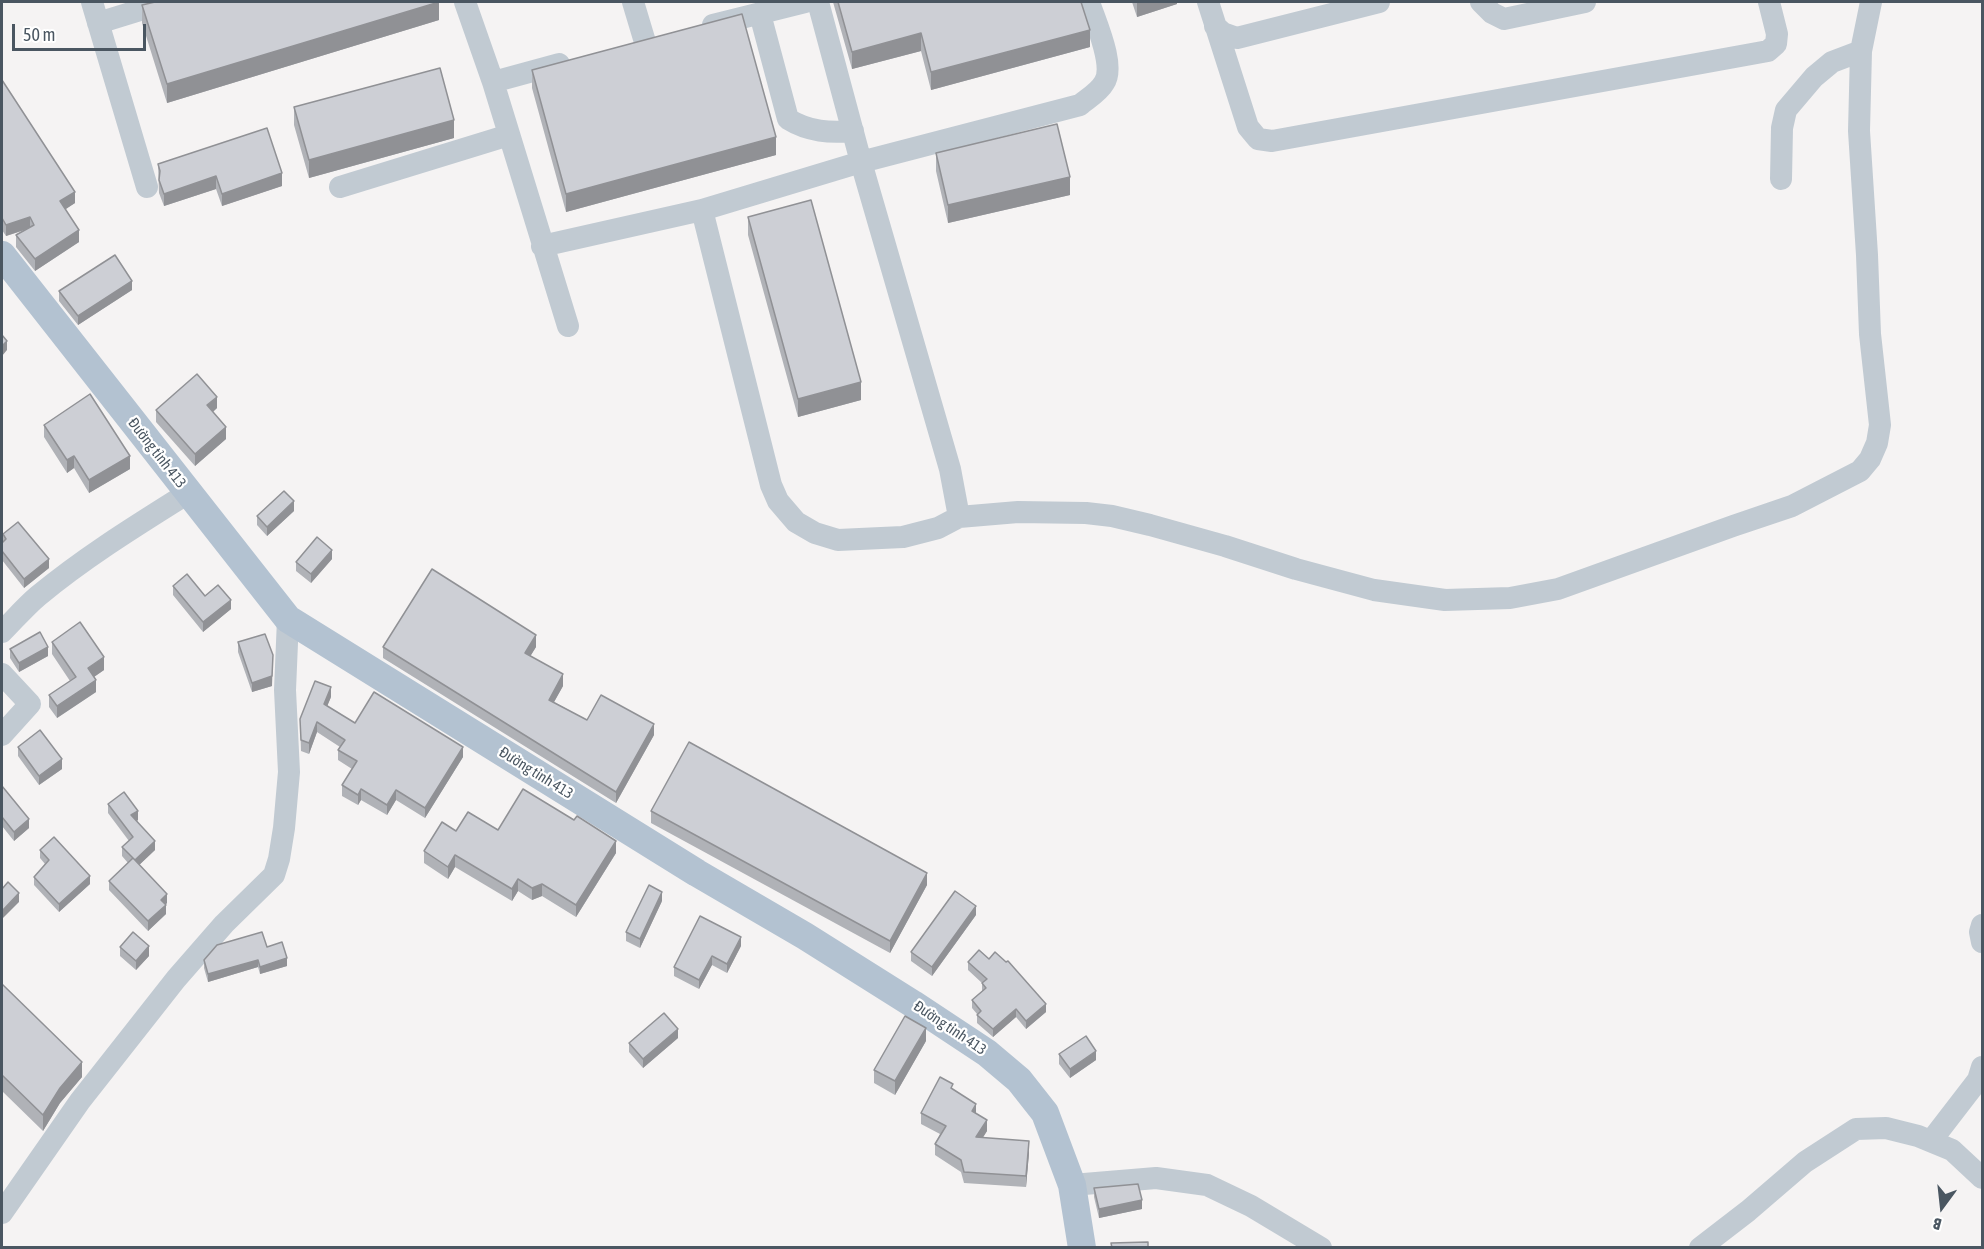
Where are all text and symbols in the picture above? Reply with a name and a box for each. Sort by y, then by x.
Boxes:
scale bar [15,12,148,50]
text: 50 m [23,24,55,45]
street label: Đường tỉnh 413 [124,414,190,492]
street label: Đường tỉnh 413 [496,743,576,803]
street label: Đường tỉnh 413 [910,997,990,1059]
north arrow [1912,1177,1972,1237]
text: B [1931,1215,1943,1234]

